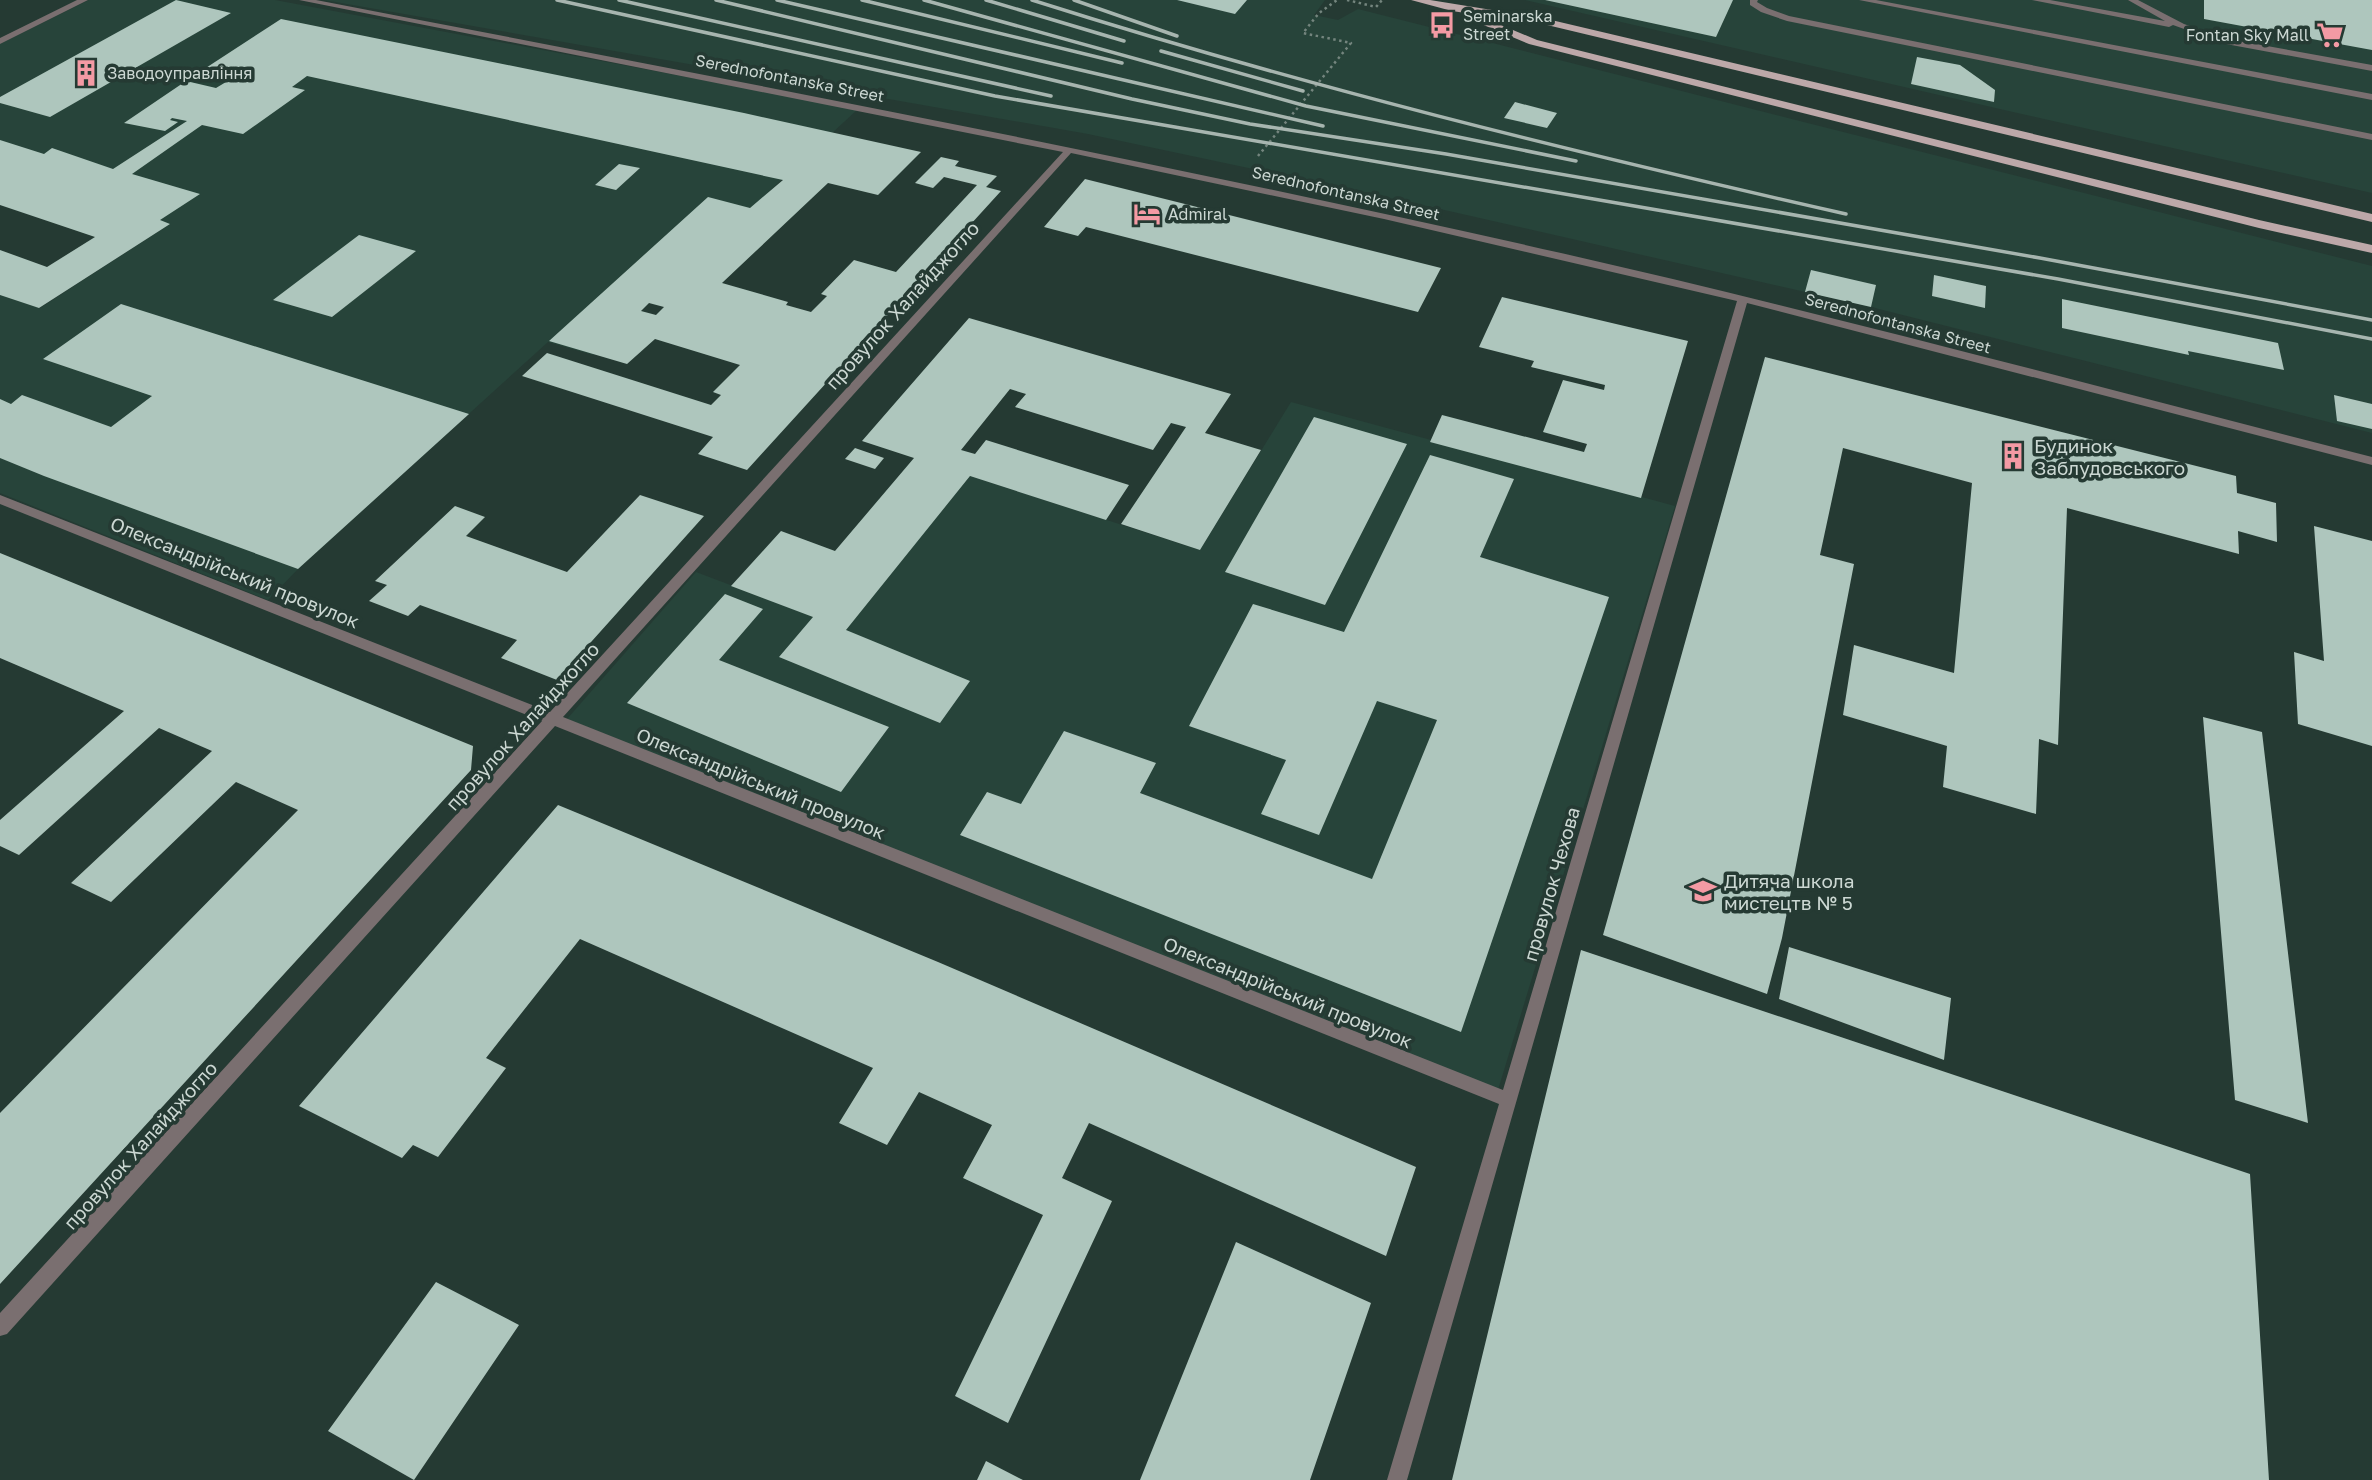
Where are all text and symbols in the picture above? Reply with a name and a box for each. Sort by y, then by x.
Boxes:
place label: Seminarska Street [1463,6,1553,44]
bus stop icon: Seminarska Street [1427,10,1457,40]
supermarket icon: Fontan Sky Mall [2315,20,2345,50]
place label: Fontan Sky Mall [2186,25,2309,45]
street label: Serednofontanska Street [694,50,886,106]
building icon: Заводоуправління [71,58,101,88]
place label: Заводоуправління [107,63,253,83]
street label: Serednofontanska Street [1250,162,1442,224]
hotel icon: Admiral [1132,199,1162,229]
place label: Admiral [1168,204,1227,224]
street label: провулок Халайджогло [820,216,984,394]
street label: Serednofontanska Street [1803,288,1993,358]
place label: Будинок Заблудовського [2034,434,2185,479]
building icon: Будинок Заблудовського [1998,441,2028,471]
street label: Олександрійський провулок [107,511,363,633]
street label: провулок Халайджогло [440,637,604,815]
street label: Олександрійський провулок [633,722,889,844]
street label: провулок Чехова [1518,804,1584,964]
place label: Дитяча школа мистецтв № 5 [1724,869,1854,914]
school or university icon: Дитяча школа мистецтв № 5 [1688,876,1718,906]
street label: Олександрійський провулок [1160,931,1416,1053]
street label: провулок Халайджогло [58,1056,222,1234]

